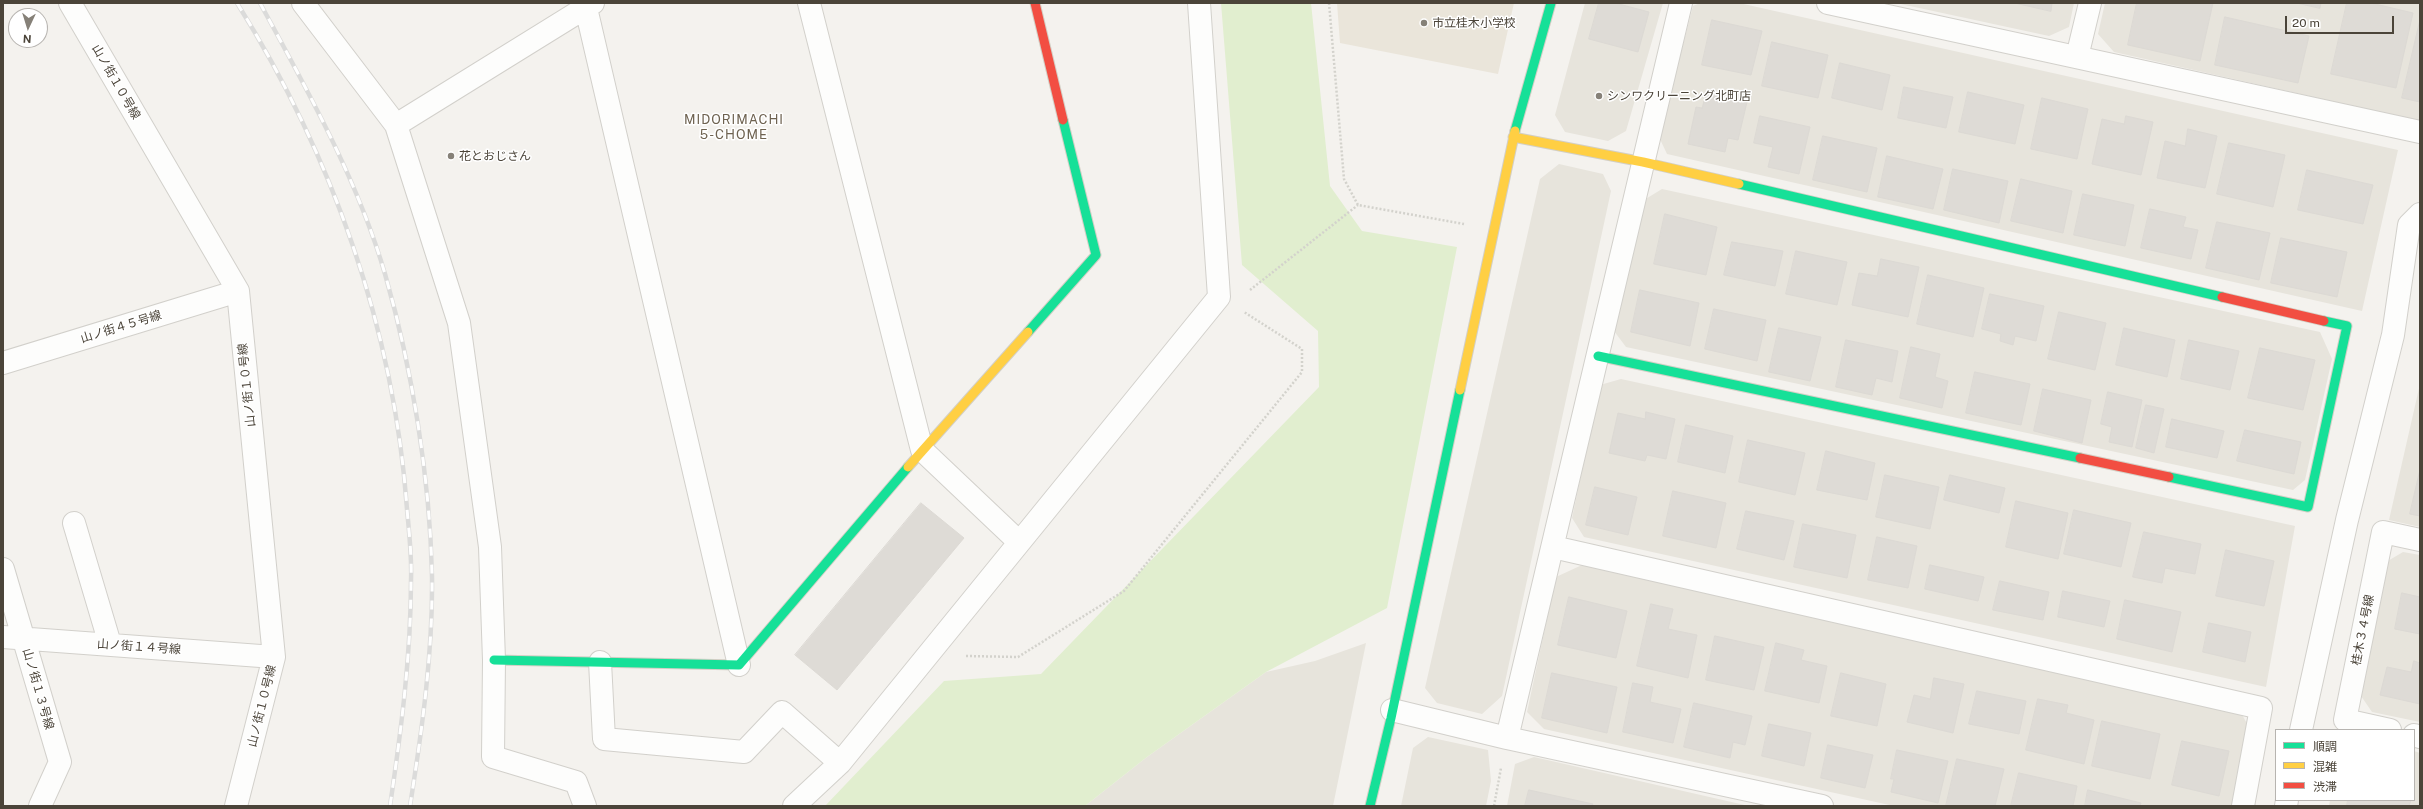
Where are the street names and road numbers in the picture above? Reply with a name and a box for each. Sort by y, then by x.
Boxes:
street label: 山ノ街１０号線 [89,42,143,122]
street label: 山ノ街４５号線 [79,308,163,346]
street label: 山ノ街１０号線 [235,342,259,428]
street label: 桂木３４号線 [2349,593,2377,667]
street label: 山ノ街１４号線 [97,637,181,657]
street label: 山ノ街１３号線 [20,647,56,731]
street label: 山ノ街１０号線 [245,664,279,748]

